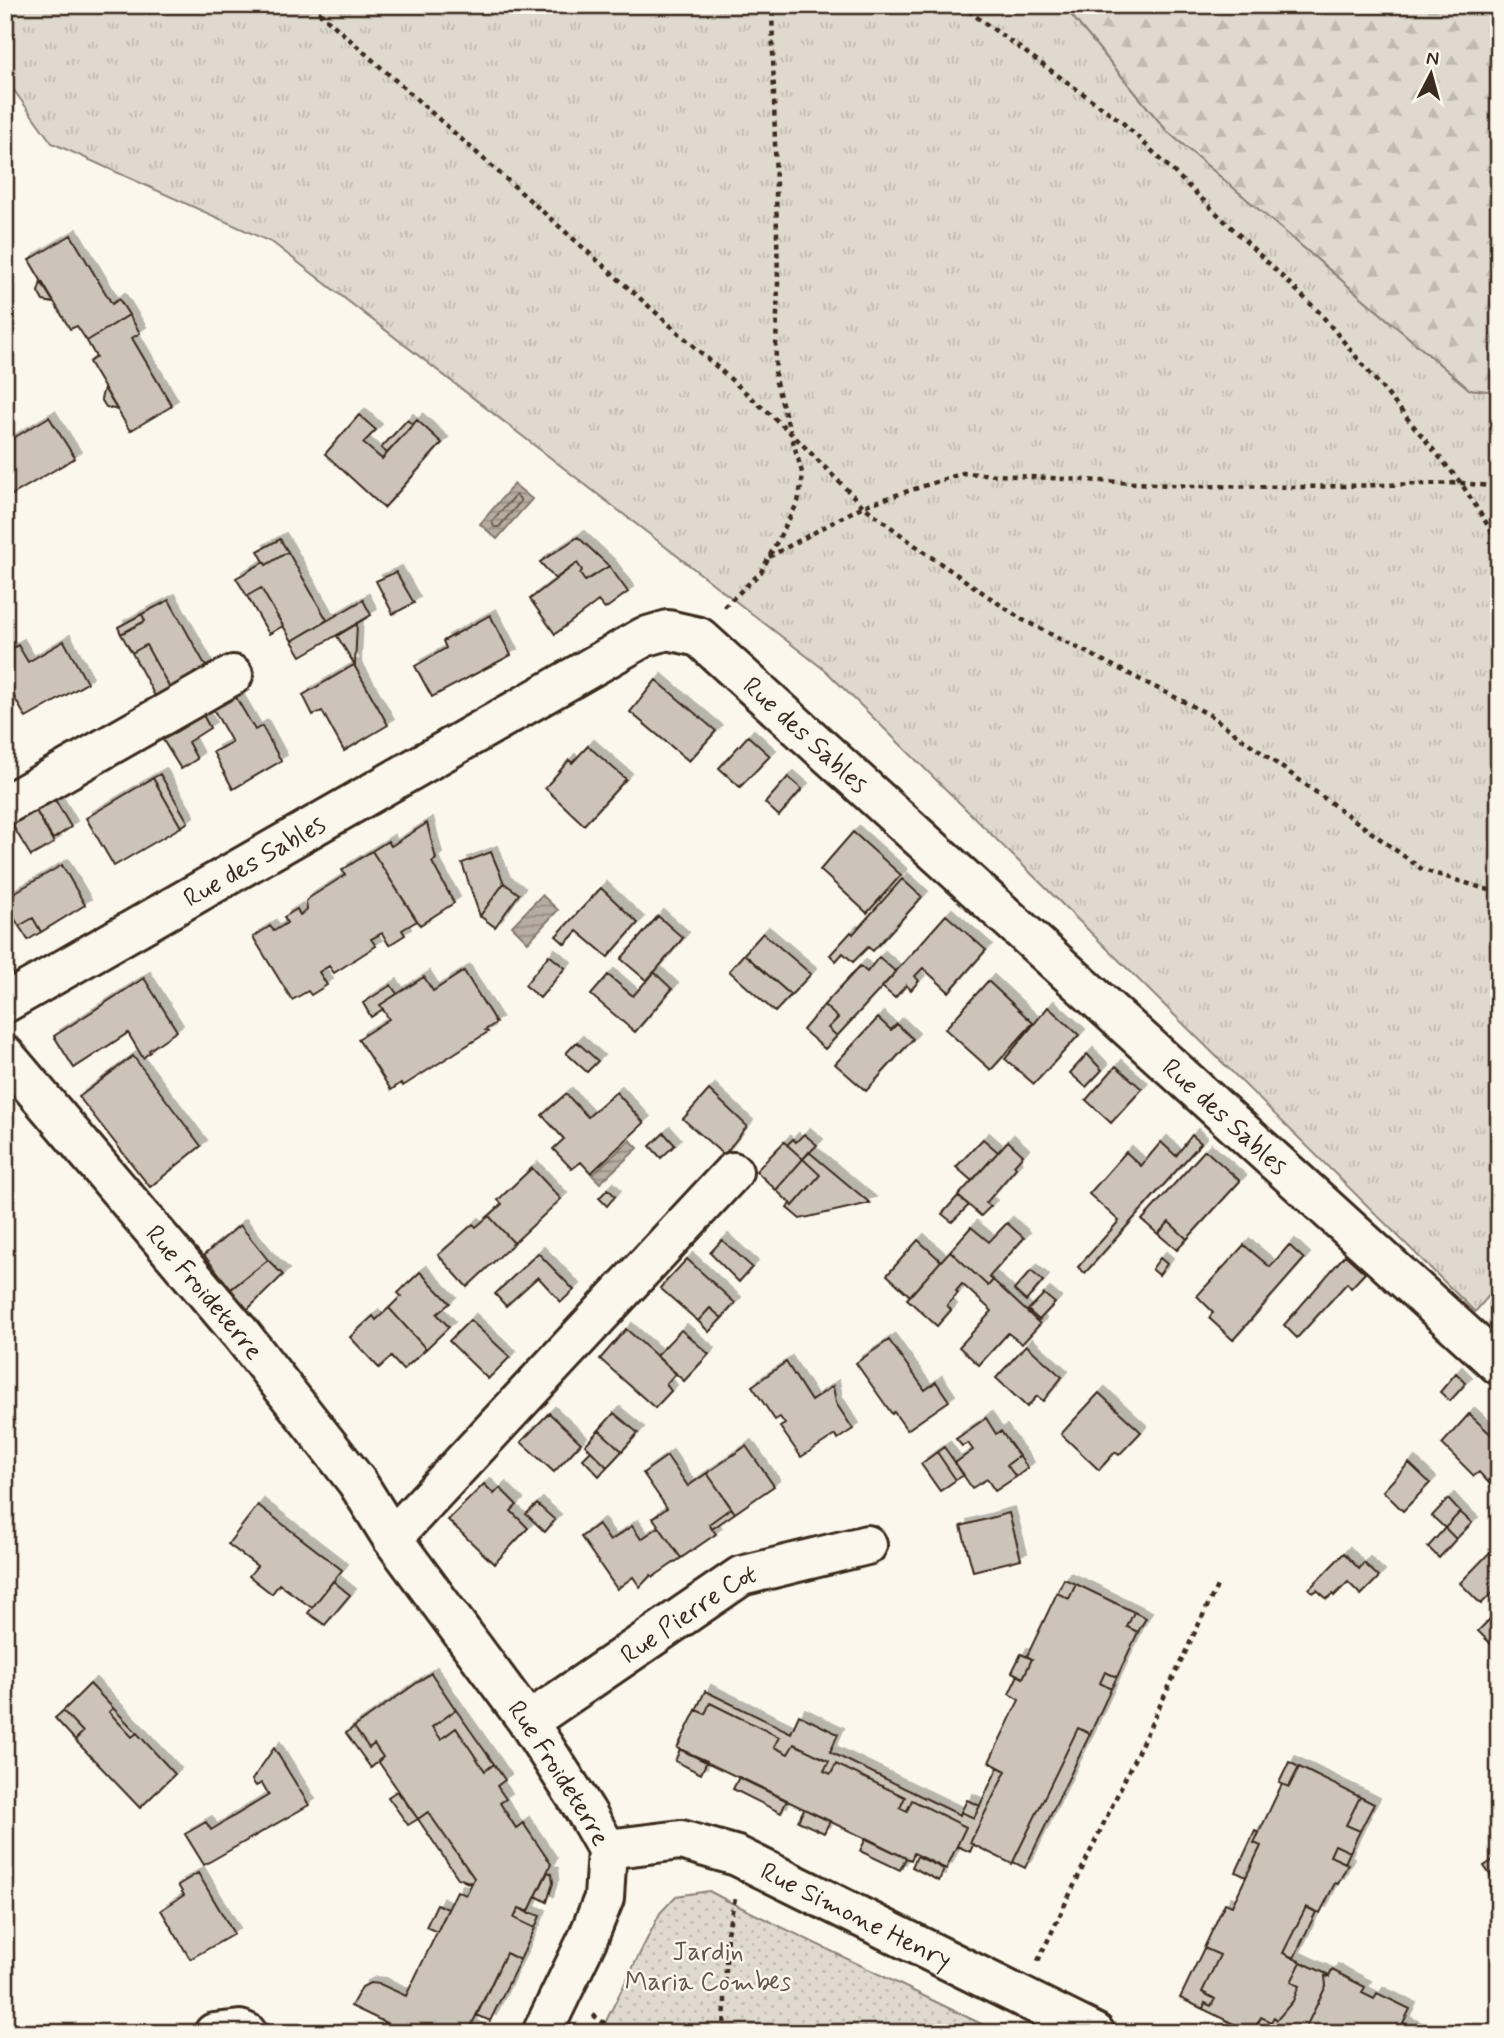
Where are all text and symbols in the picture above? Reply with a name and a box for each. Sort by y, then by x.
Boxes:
north arrow [1396,38,1466,108]
text: N [1425,45,1440,72]
street label: Rue des Sables [735,670,875,802]
street label: Rue des Sables [178,808,332,916]
street label: Rue des Sables [1154,1052,1294,1183]
street label: Rue Froideterre [137,1218,270,1368]
street label: Rue Pierre Cot [614,1558,760,1673]
street label: Rue Froideterre [499,1694,617,1853]
street label: Rue Simone Henry [754,1855,957,1978]
park label: Jardin Maria Combes [625,1936,791,2000]

